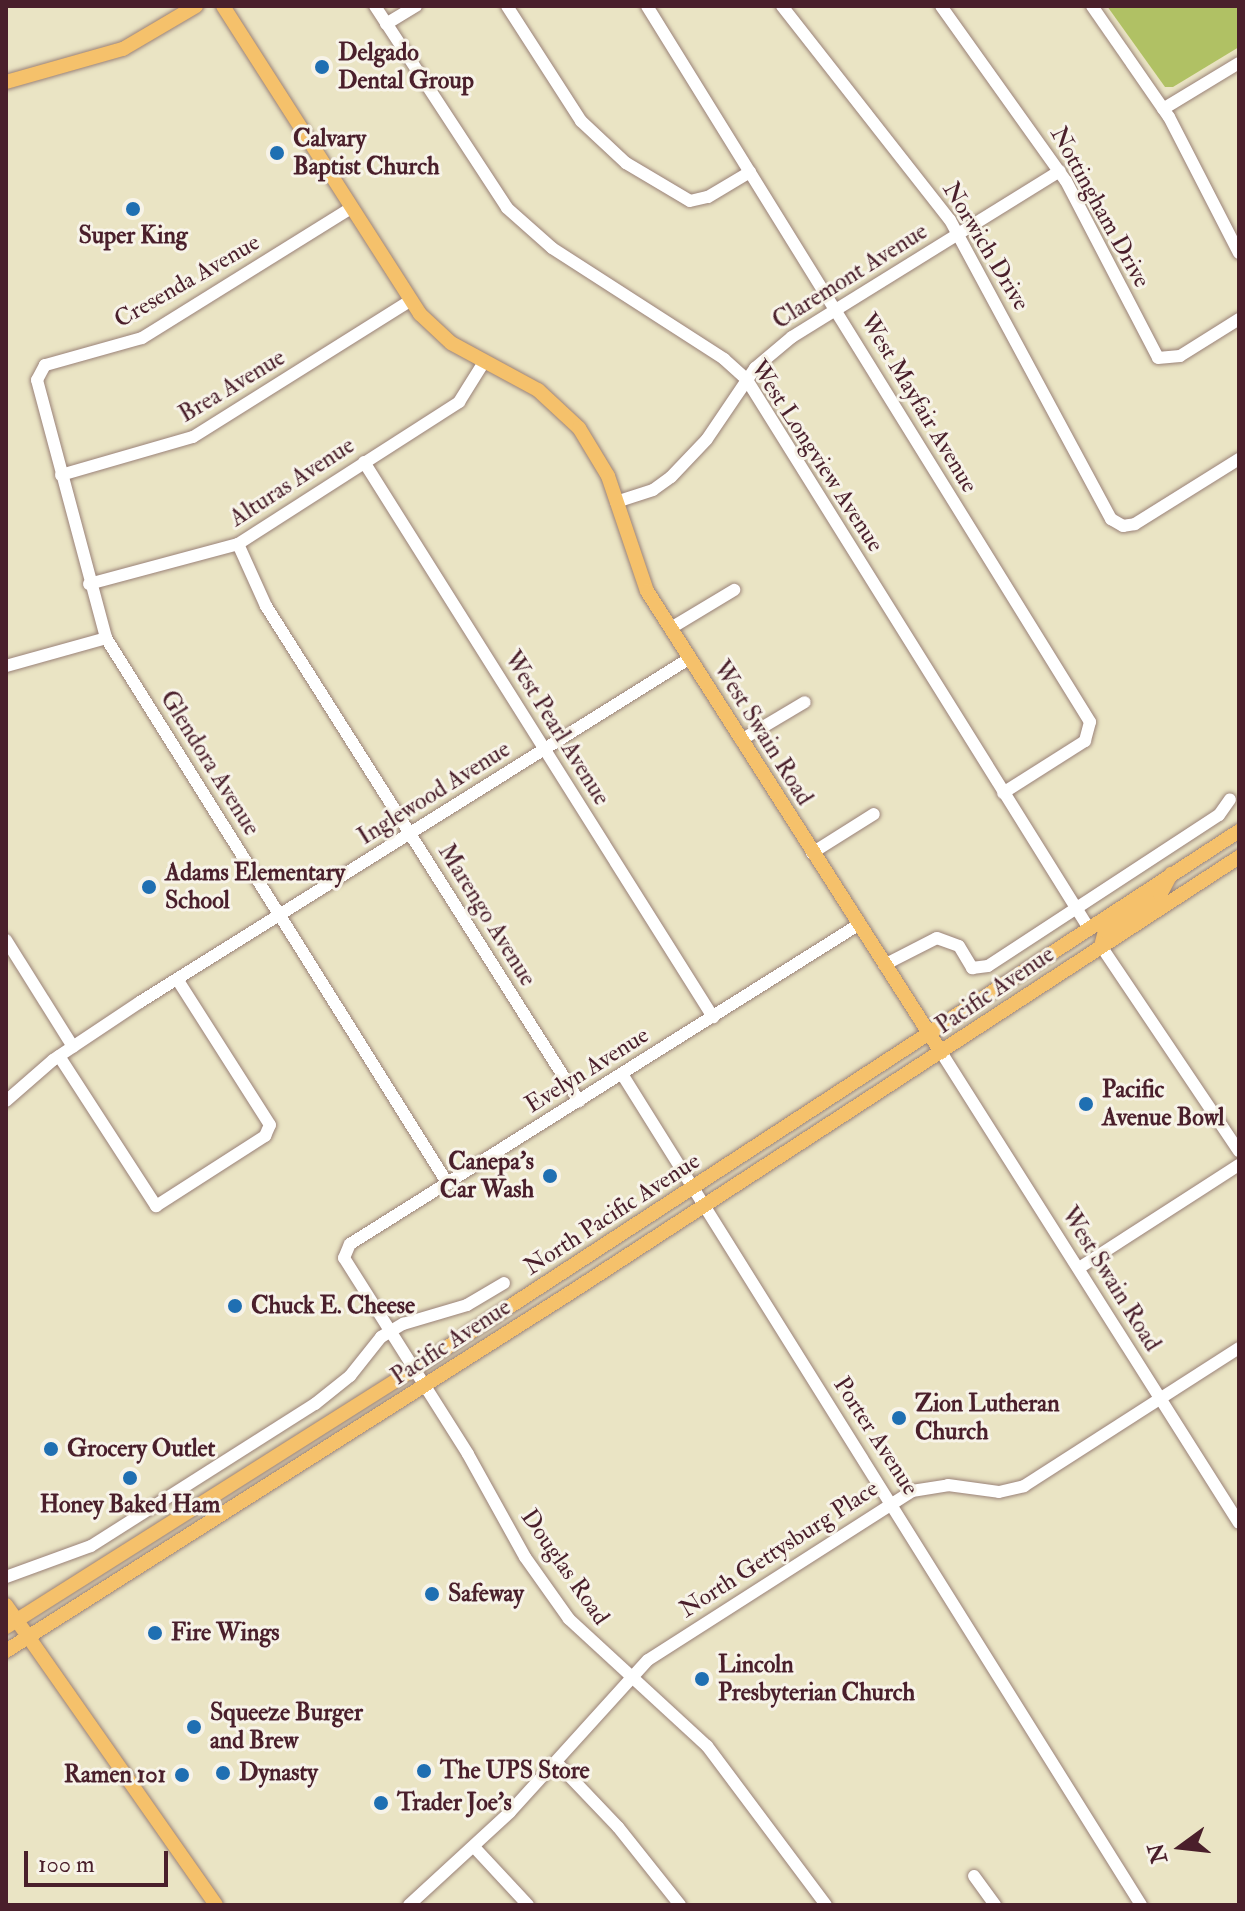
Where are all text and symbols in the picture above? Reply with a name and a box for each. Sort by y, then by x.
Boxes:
place label: Delgado Dental Group [338,39,474,95]
marker: Delgado Dental Group [313,58,331,76]
street label: Nottingham Drive [1044,121,1156,293]
place label: Calvary Baptist Church [293,125,439,181]
marker: Calvary Baptist Church [268,144,286,162]
street label: Norwich Drive [936,177,1036,315]
marker: Super King [124,200,142,218]
street label: Claremont Avenue [767,217,933,335]
place label: Super King [78,222,188,250]
street label: Cresenda Avenue [109,228,265,334]
street label: West Mayfair Avenue [854,308,984,498]
street label: Brea Avenue [174,343,290,429]
street label: West Longview Avenue [744,355,890,557]
street label: Alturas Avenue [224,431,360,533]
street label: West Pearl Avenue [498,646,616,810]
street label: West Swain Road [707,655,819,811]
street label: Glendora Avenue [154,685,266,841]
street label: Inglewood Avenue [353,735,515,851]
street label: Marengo Avenue [432,839,542,991]
place label: Adams Elementary School [165,859,345,915]
marker: Adams Elementary School [140,878,158,896]
street label: Pacific Avenue [930,940,1060,1040]
street label: Evelyn Avenue [520,1021,654,1119]
place label: Pacific Avenue Bowl [1102,1076,1225,1132]
marker: Pacific Avenue Bowl [1077,1095,1095,1113]
street label: North Pacific Avenue [519,1146,705,1282]
place label: Canepa's Car Wash [440,1148,534,1204]
marker: Canepa's Car Wash [541,1167,559,1185]
street label: West Swain Road [1055,1201,1167,1357]
place label: Chuck E. Cheese [251,1292,415,1320]
street label: Pacific Avenue [386,1293,516,1391]
marker: Chuck E. Cheese [226,1297,244,1315]
street label: Porter Avenue [827,1371,925,1501]
place label: Zion Lutheran Church [915,1390,1060,1446]
marker: Zion Lutheran Church [890,1409,908,1427]
place label: Grocery Outlet [67,1435,215,1463]
marker: Grocery Outlet [42,1440,60,1458]
marker: Honey Baked Ham [121,1469,139,1487]
street label: North Gettysburg Place [674,1474,884,1624]
place label: Honey Baked Ham [40,1491,220,1519]
street label: Douglas Road [515,1504,615,1630]
place label: Safeway [448,1580,524,1608]
marker: Safeway [423,1585,441,1603]
place label: Fire Wings [171,1619,279,1647]
marker: Fire Wings [146,1624,164,1642]
place label: Lincoln Presbyterian Church [718,1651,915,1707]
marker: Lincoln Presbyterian Church [693,1670,711,1688]
place label: Squeeze Burger and Brew [210,1699,363,1755]
marker: Squeeze Burger and Brew [185,1718,203,1736]
place label: The UPS Store [440,1757,590,1785]
place label: Dynasty [239,1759,318,1787]
place label: Ramen 101 [64,1761,166,1789]
marker: The UPS Store [415,1762,433,1780]
marker: Dynasty [214,1764,232,1782]
marker: Ramen 101 [173,1766,191,1784]
place label: Trader Joe's [397,1789,512,1817]
marker: Trader Joe's [372,1794,390,1812]
north arrow [1141,1807,1221,1887]
scale bar [28,1835,172,1885]
text: N [1142,1840,1174,1866]
text: 100 m [38,1849,95,1880]

